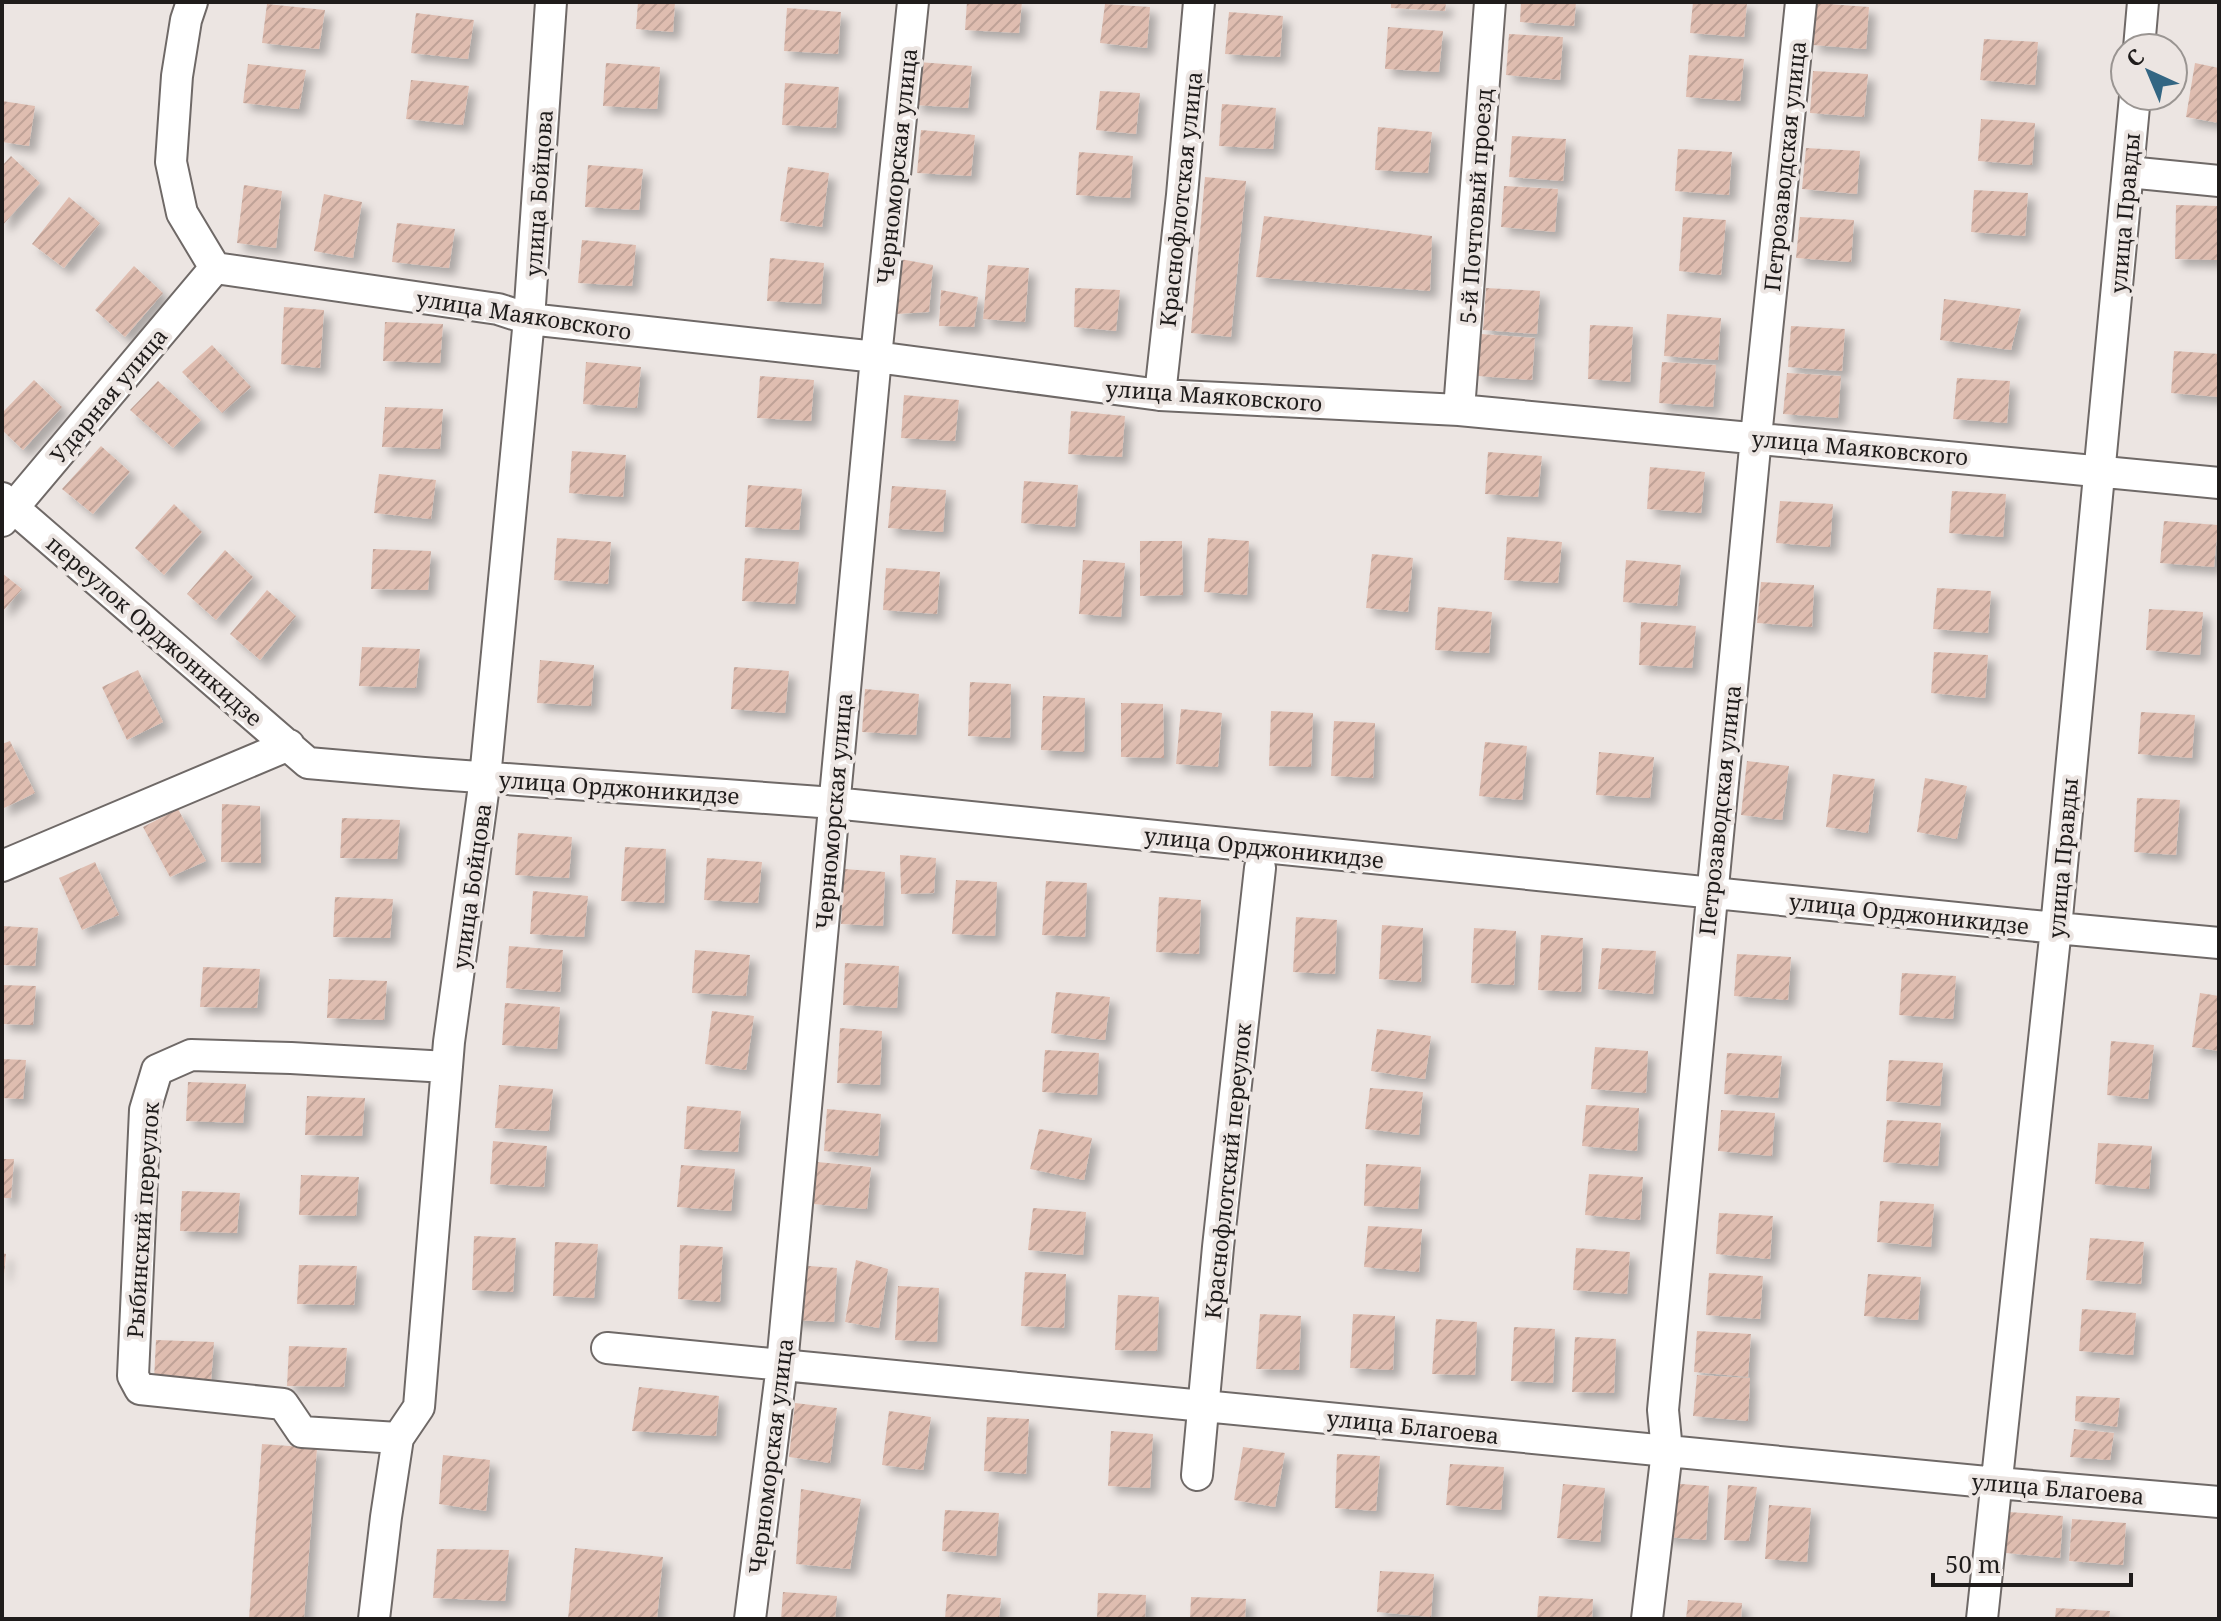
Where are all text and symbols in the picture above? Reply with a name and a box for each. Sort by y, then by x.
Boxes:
north arrow [2109,32,2189,112]
street label: Петрозаводская улица [1756,39,1812,293]
text: С [2119,41,2150,73]
street label: Черноморская улица [869,46,923,286]
street label: Краснофлотская улица [1152,70,1208,328]
street label: 5-й Почтовый проезд [1452,87,1498,325]
street label: улица Бойцова [517,109,559,277]
street label: улица Правды [2102,131,2146,295]
street label: улица Маяковского [414,282,634,346]
street label: Ударная улица [43,321,173,469]
street label: улица Маяковского [1105,372,1323,418]
street label: улица Маяковского [1750,423,1970,471]
street label: переулок Орджоникидзе [41,528,269,732]
street label: Петрозаводская улица [1691,683,1747,937]
street label: Черноморская улица [808,691,858,931]
street label: улица Орджоникидзе [498,764,740,810]
street label: улица Правды [2040,776,2084,940]
street label: улица Бойцова [445,801,497,971]
street label: улица Орджоникидзе [1143,819,1385,875]
street label: улица Орджоникидзе [1788,885,2030,941]
street label: Краснофлотский переулок [1197,1021,1258,1320]
street label: Рыбинский переулок [119,1100,165,1339]
street label: Черноморская улица [741,1336,799,1576]
street label: улица Благоева [1325,1402,1501,1450]
street label: улица Благоева [1970,1466,2146,1510]
scale bar [1933,1537,2131,1587]
text: 50 m [1945,1547,2001,1580]

